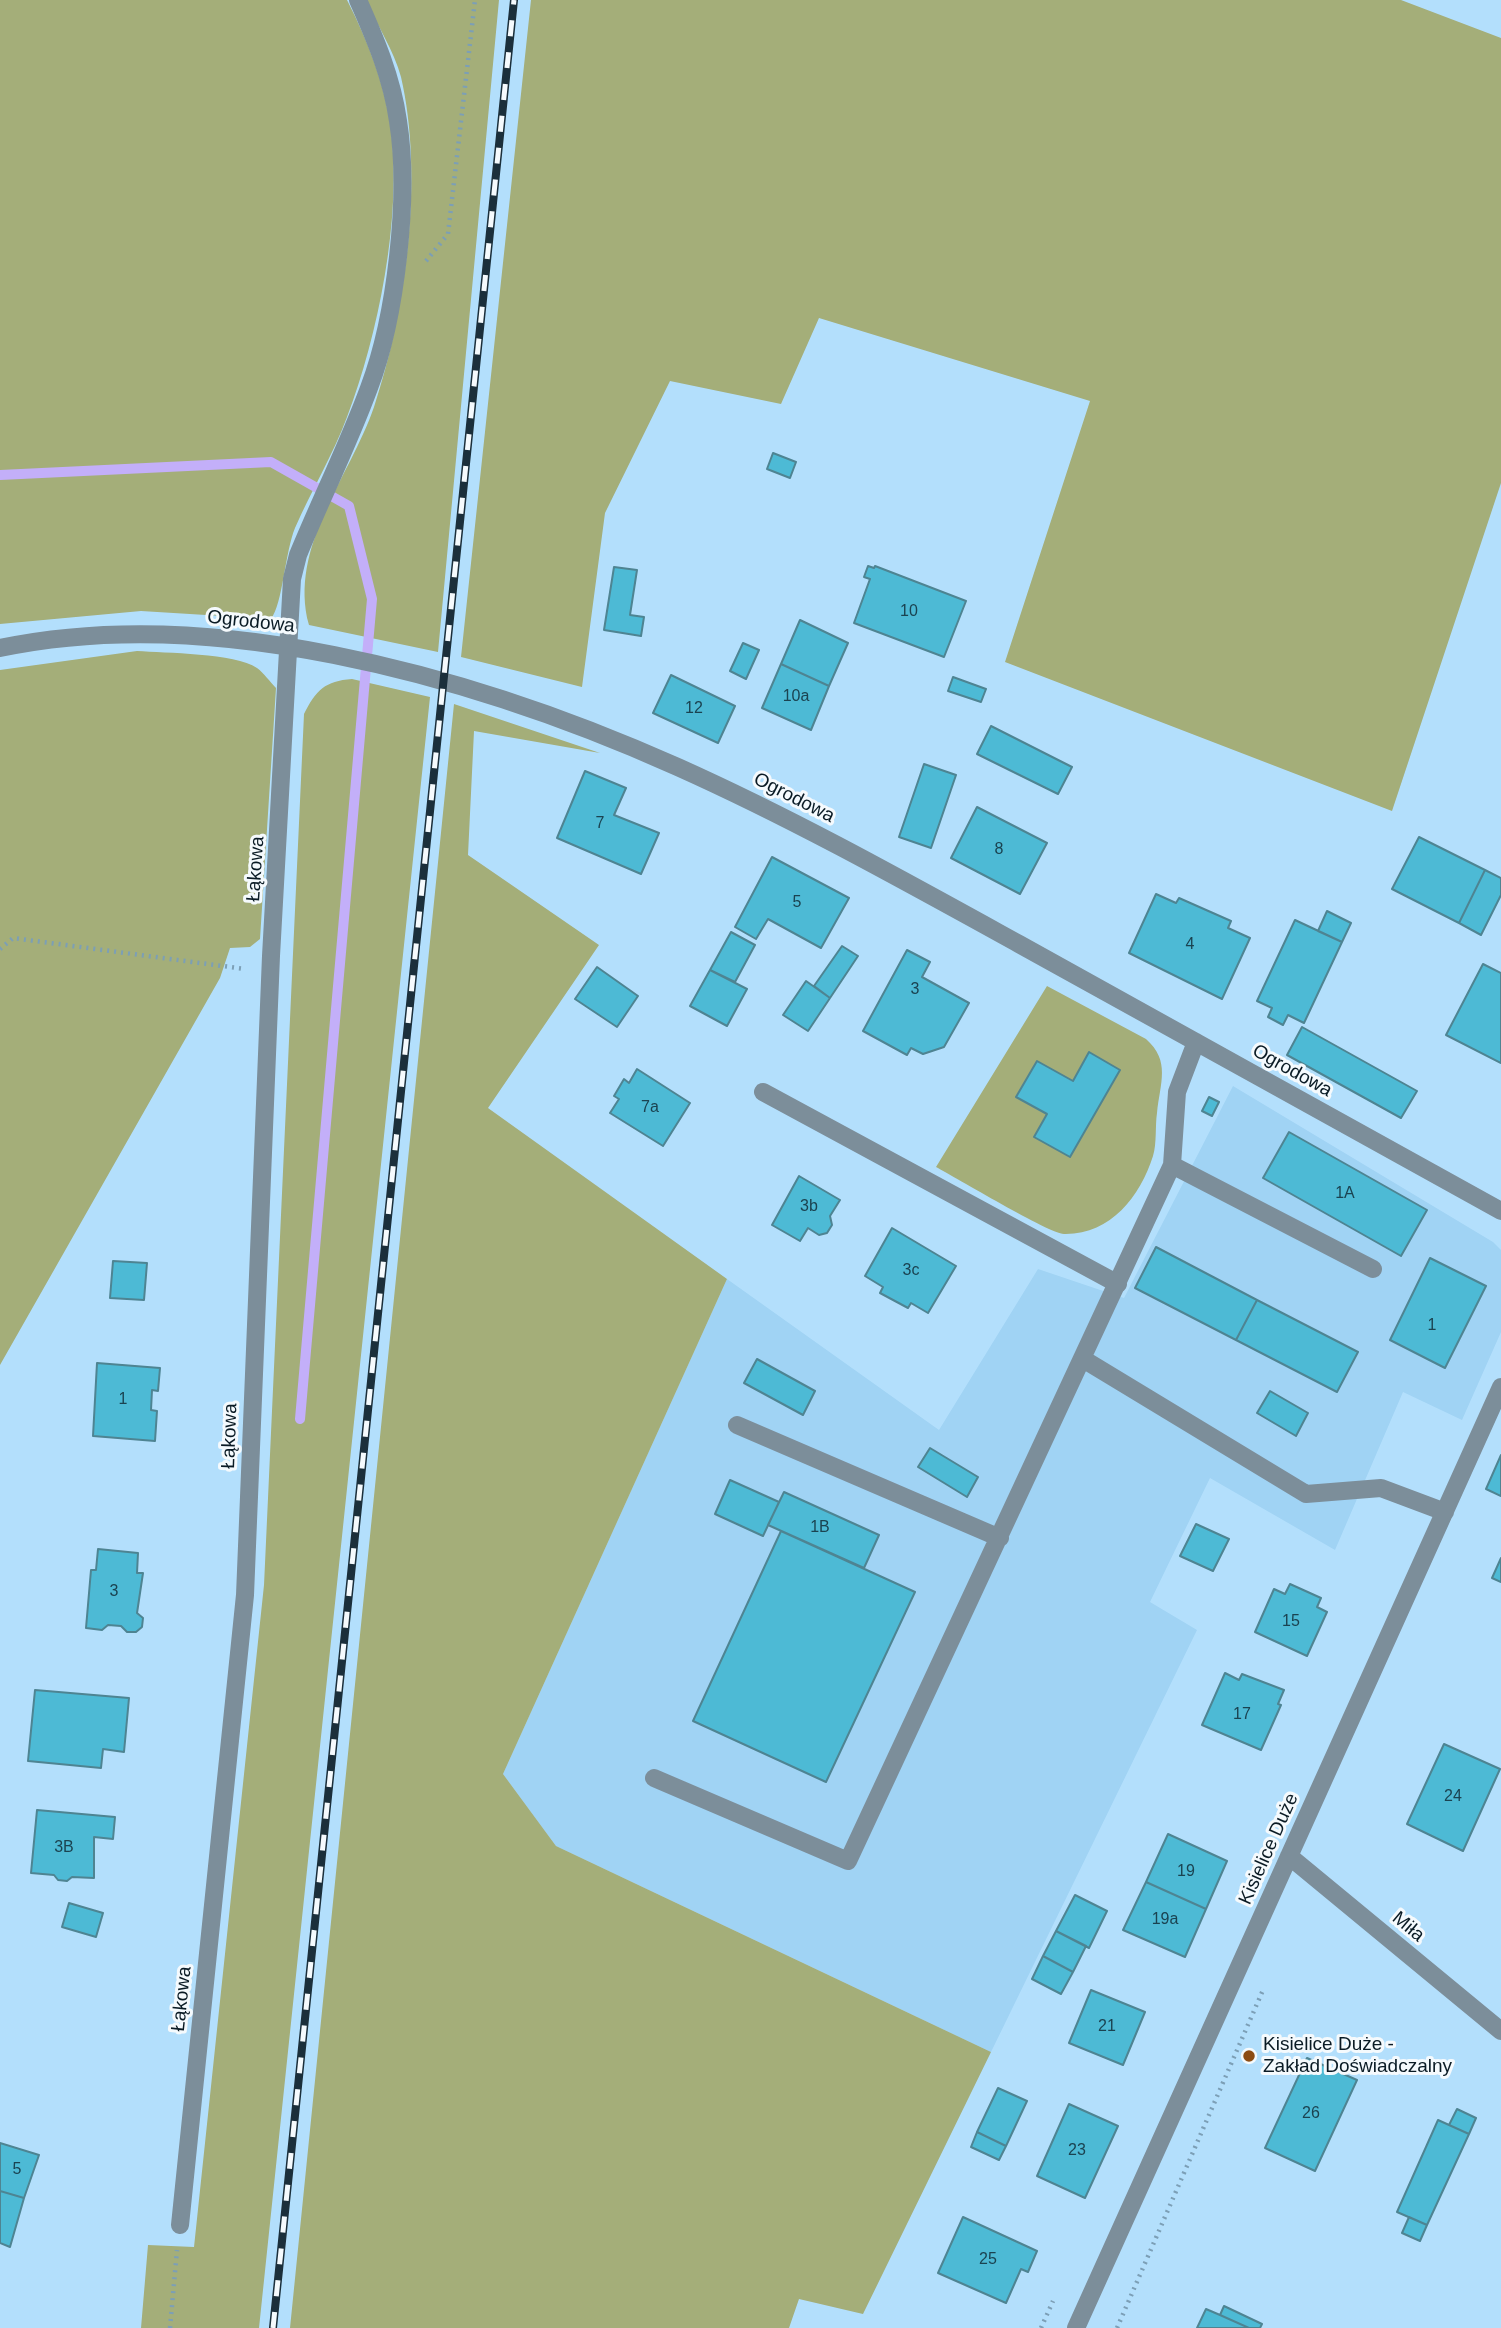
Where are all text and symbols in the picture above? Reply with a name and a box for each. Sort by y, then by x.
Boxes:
house number: 10 [900,602,918,622]
street label: Ogrodowa [206,606,296,638]
house number: 10a [783,687,809,707]
house number: 12 [685,699,703,719]
street label: Ogrodowa [750,768,838,828]
house number: 7 [596,814,604,834]
street label: Łąkowa [242,836,270,902]
house number: 8 [995,840,1003,860]
house number: 5 [793,893,801,913]
house number: 4 [1186,935,1194,955]
house number: 3 [911,980,919,1000]
street label: Ogrodowa [1248,1040,1336,1102]
house number: 7a [641,1098,659,1118]
house number: 1A [1335,1184,1355,1204]
house number: 3b [800,1197,818,1217]
house number: 3c [903,1261,919,1281]
house number: 1 [1428,1316,1436,1336]
house number: 1 [119,1390,127,1410]
street label: Łąkowa [217,1403,243,1469]
house number: 1B [810,1518,830,1538]
house number: 3 [110,1582,118,1602]
house number: 15 [1282,1612,1300,1632]
house number: 17 [1233,1705,1251,1725]
house number: 24 [1444,1787,1462,1807]
street label: Kisielice Duże [1234,1790,1304,1908]
house number: 3B [54,1838,74,1858]
house number: 19 [1177,1862,1195,1882]
street label: Miła [1387,1907,1429,1947]
house number: 19a [1152,1910,1178,1930]
street label: Łąkowa [167,1965,197,2033]
house number: 21 [1098,2017,1116,2037]
place label: Kisielice Duże - Zakład Doświadczalny [1263,2034,1452,2078]
marker: Kisielice Duże - Zakład Doświadczalny [1241,2048,1257,2064]
house number: 26 [1302,2104,1320,2124]
house number: 23 [1068,2141,1086,2161]
house number: 5 [13,2160,21,2180]
house number: 25 [979,2250,997,2270]

